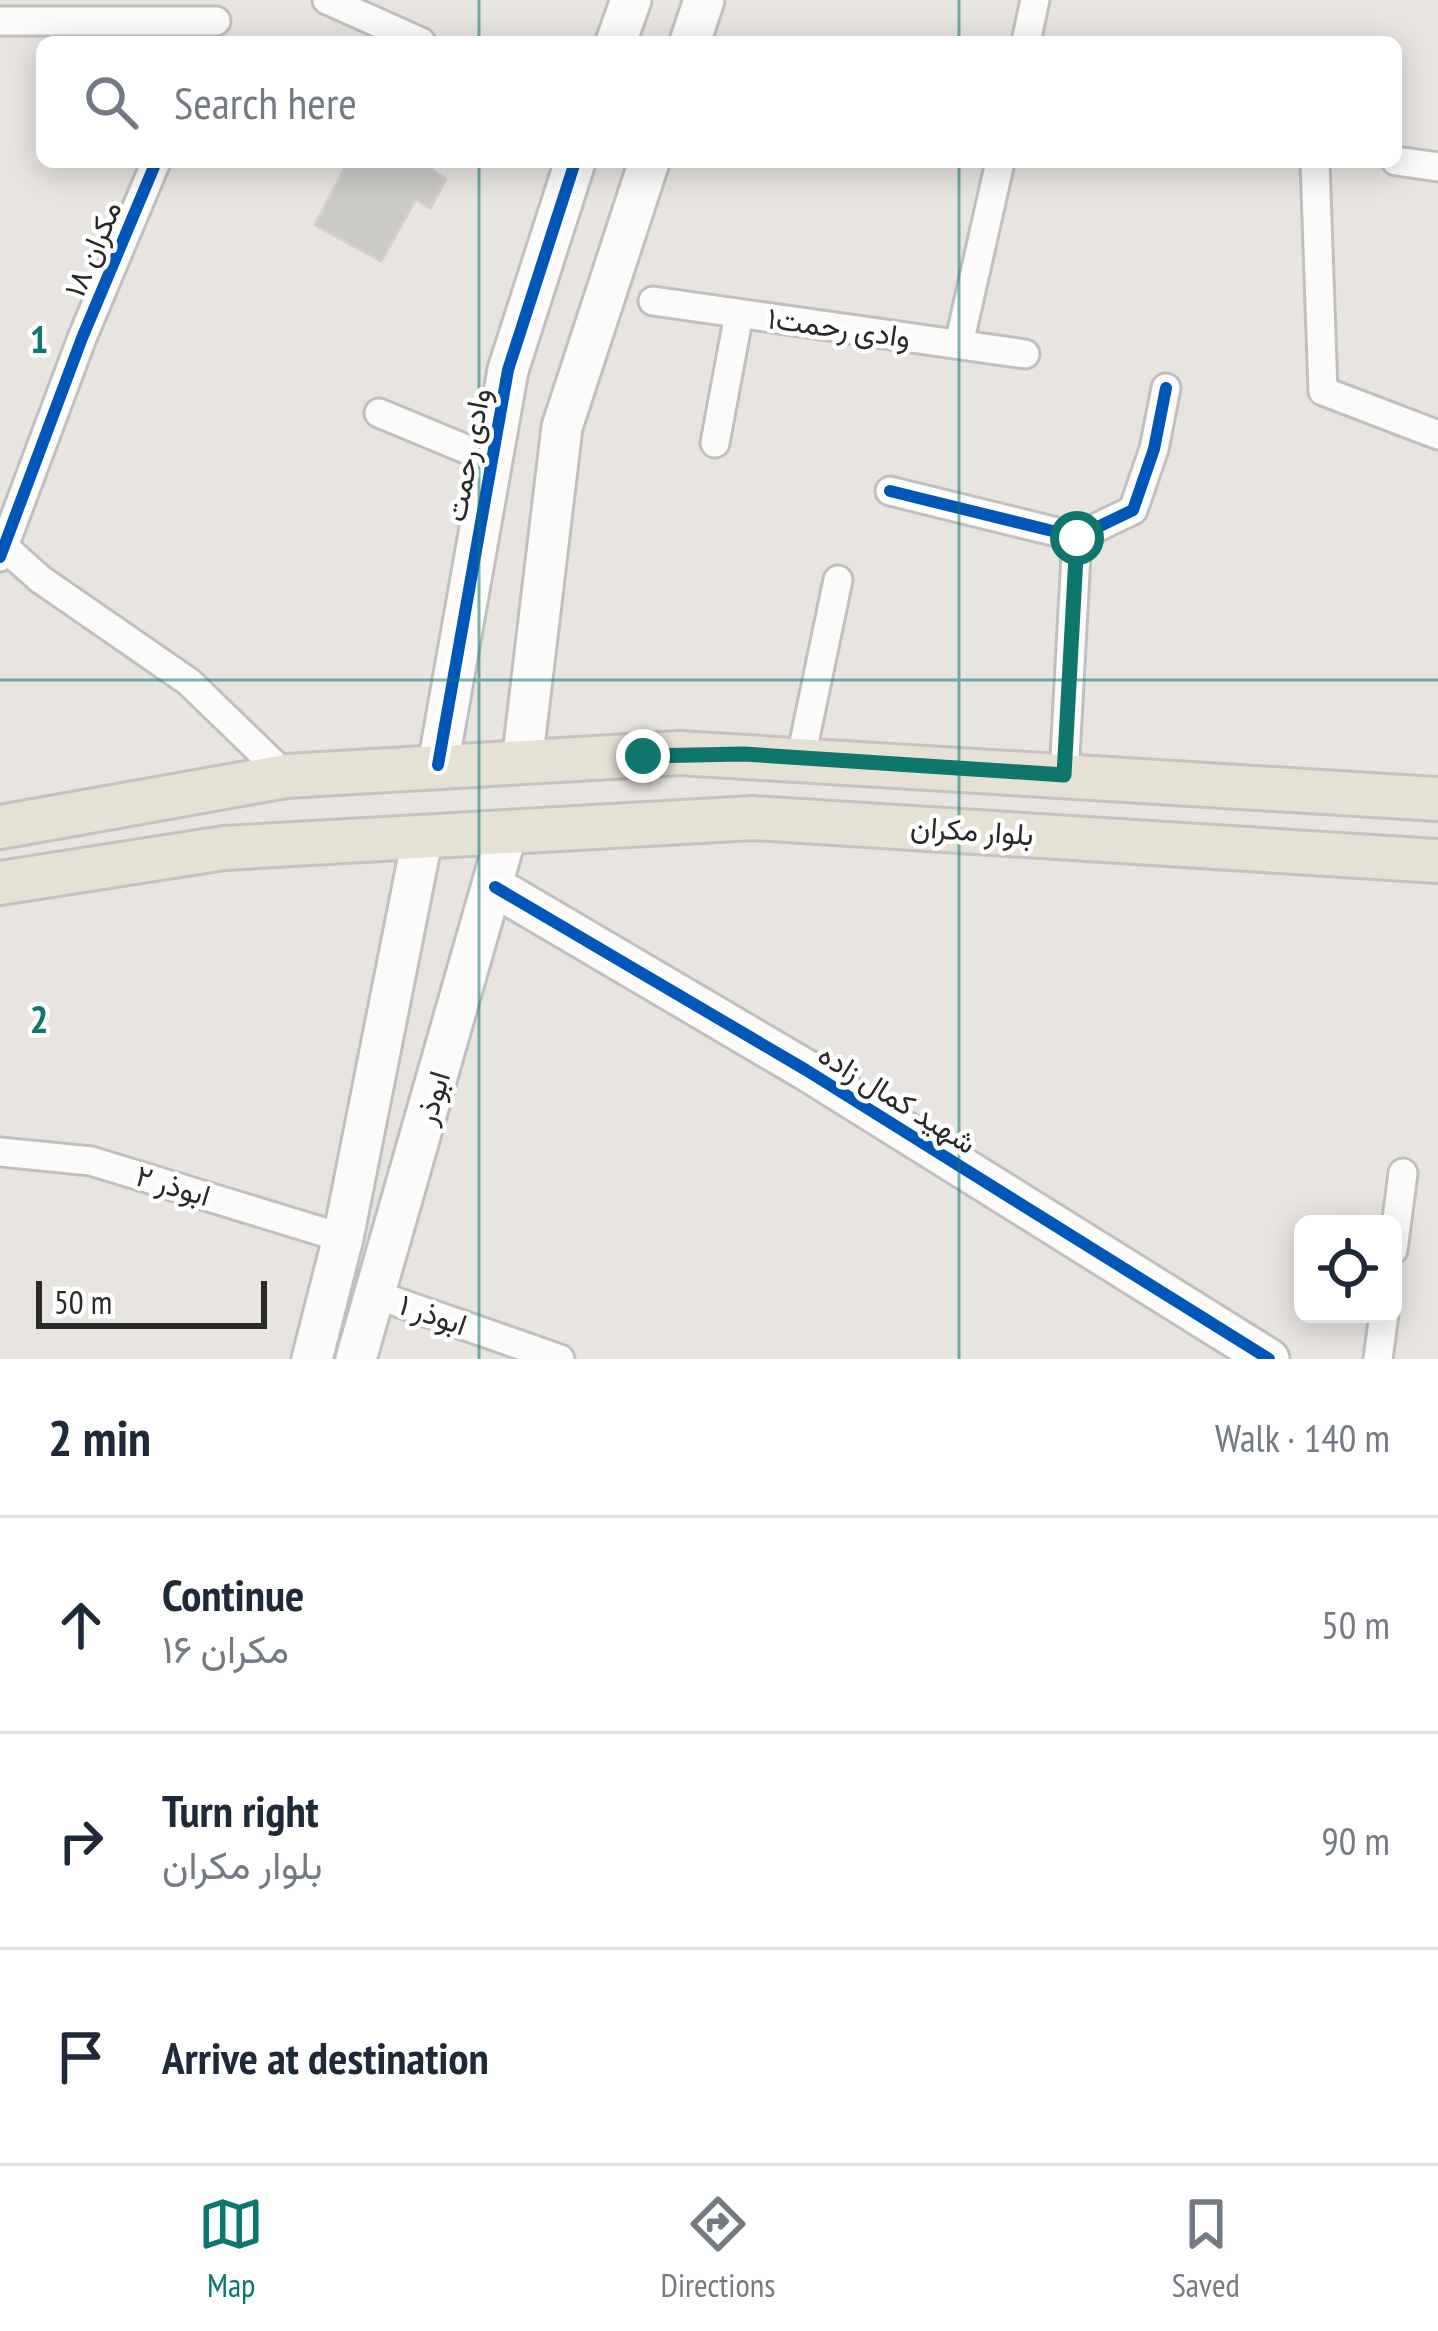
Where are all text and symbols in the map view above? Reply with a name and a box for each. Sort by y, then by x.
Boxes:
search box [36,36,1402,168]
icon: search [78,69,144,135]
text: Search here [174,73,357,131]
street label: مکران ۱۸ [54,194,129,302]
street label: وادی رحمت۱ [765,297,913,356]
text: 1 [30,313,48,364]
street label: وادی رحمت [434,385,499,525]
route start [1050,511,1104,565]
route end [616,729,670,783]
street label: بلوار مکران [909,806,1035,853]
text: 2 [30,993,48,1044]
street label: شهید کمال زاده [811,1034,984,1162]
street label: ابوذر [405,1066,458,1130]
street label: ابوذر ۲ [131,1155,215,1214]
map controls [1294,1215,1402,1323]
button: locate [1294,1215,1402,1323]
scale bar [36,1275,267,1328]
text: 50 m [54,1280,112,1323]
street label: ابوذر ۱ [395,1284,472,1343]
text: 2 min [48,1404,151,1470]
text: Walk · 140 m [1215,1412,1390,1463]
text: Continue [162,1565,304,1623]
icon: ahead [48,1592,114,1658]
text: 50 m [1321,1599,1390,1650]
text: مکران ۱۶ [162,1623,289,1674]
text: Turn right [162,1781,319,1839]
icon: right [48,1808,114,1874]
text: 90 m [1321,1815,1390,1866]
text: بلوار مکران [162,1839,322,1890]
icon: arrive [48,2024,114,2090]
text: Arrive at destination [162,2028,489,2086]
tab: Map [198,2191,264,2306]
tab: Directions [661,2191,775,2306]
tab: Saved [1172,2191,1240,2306]

